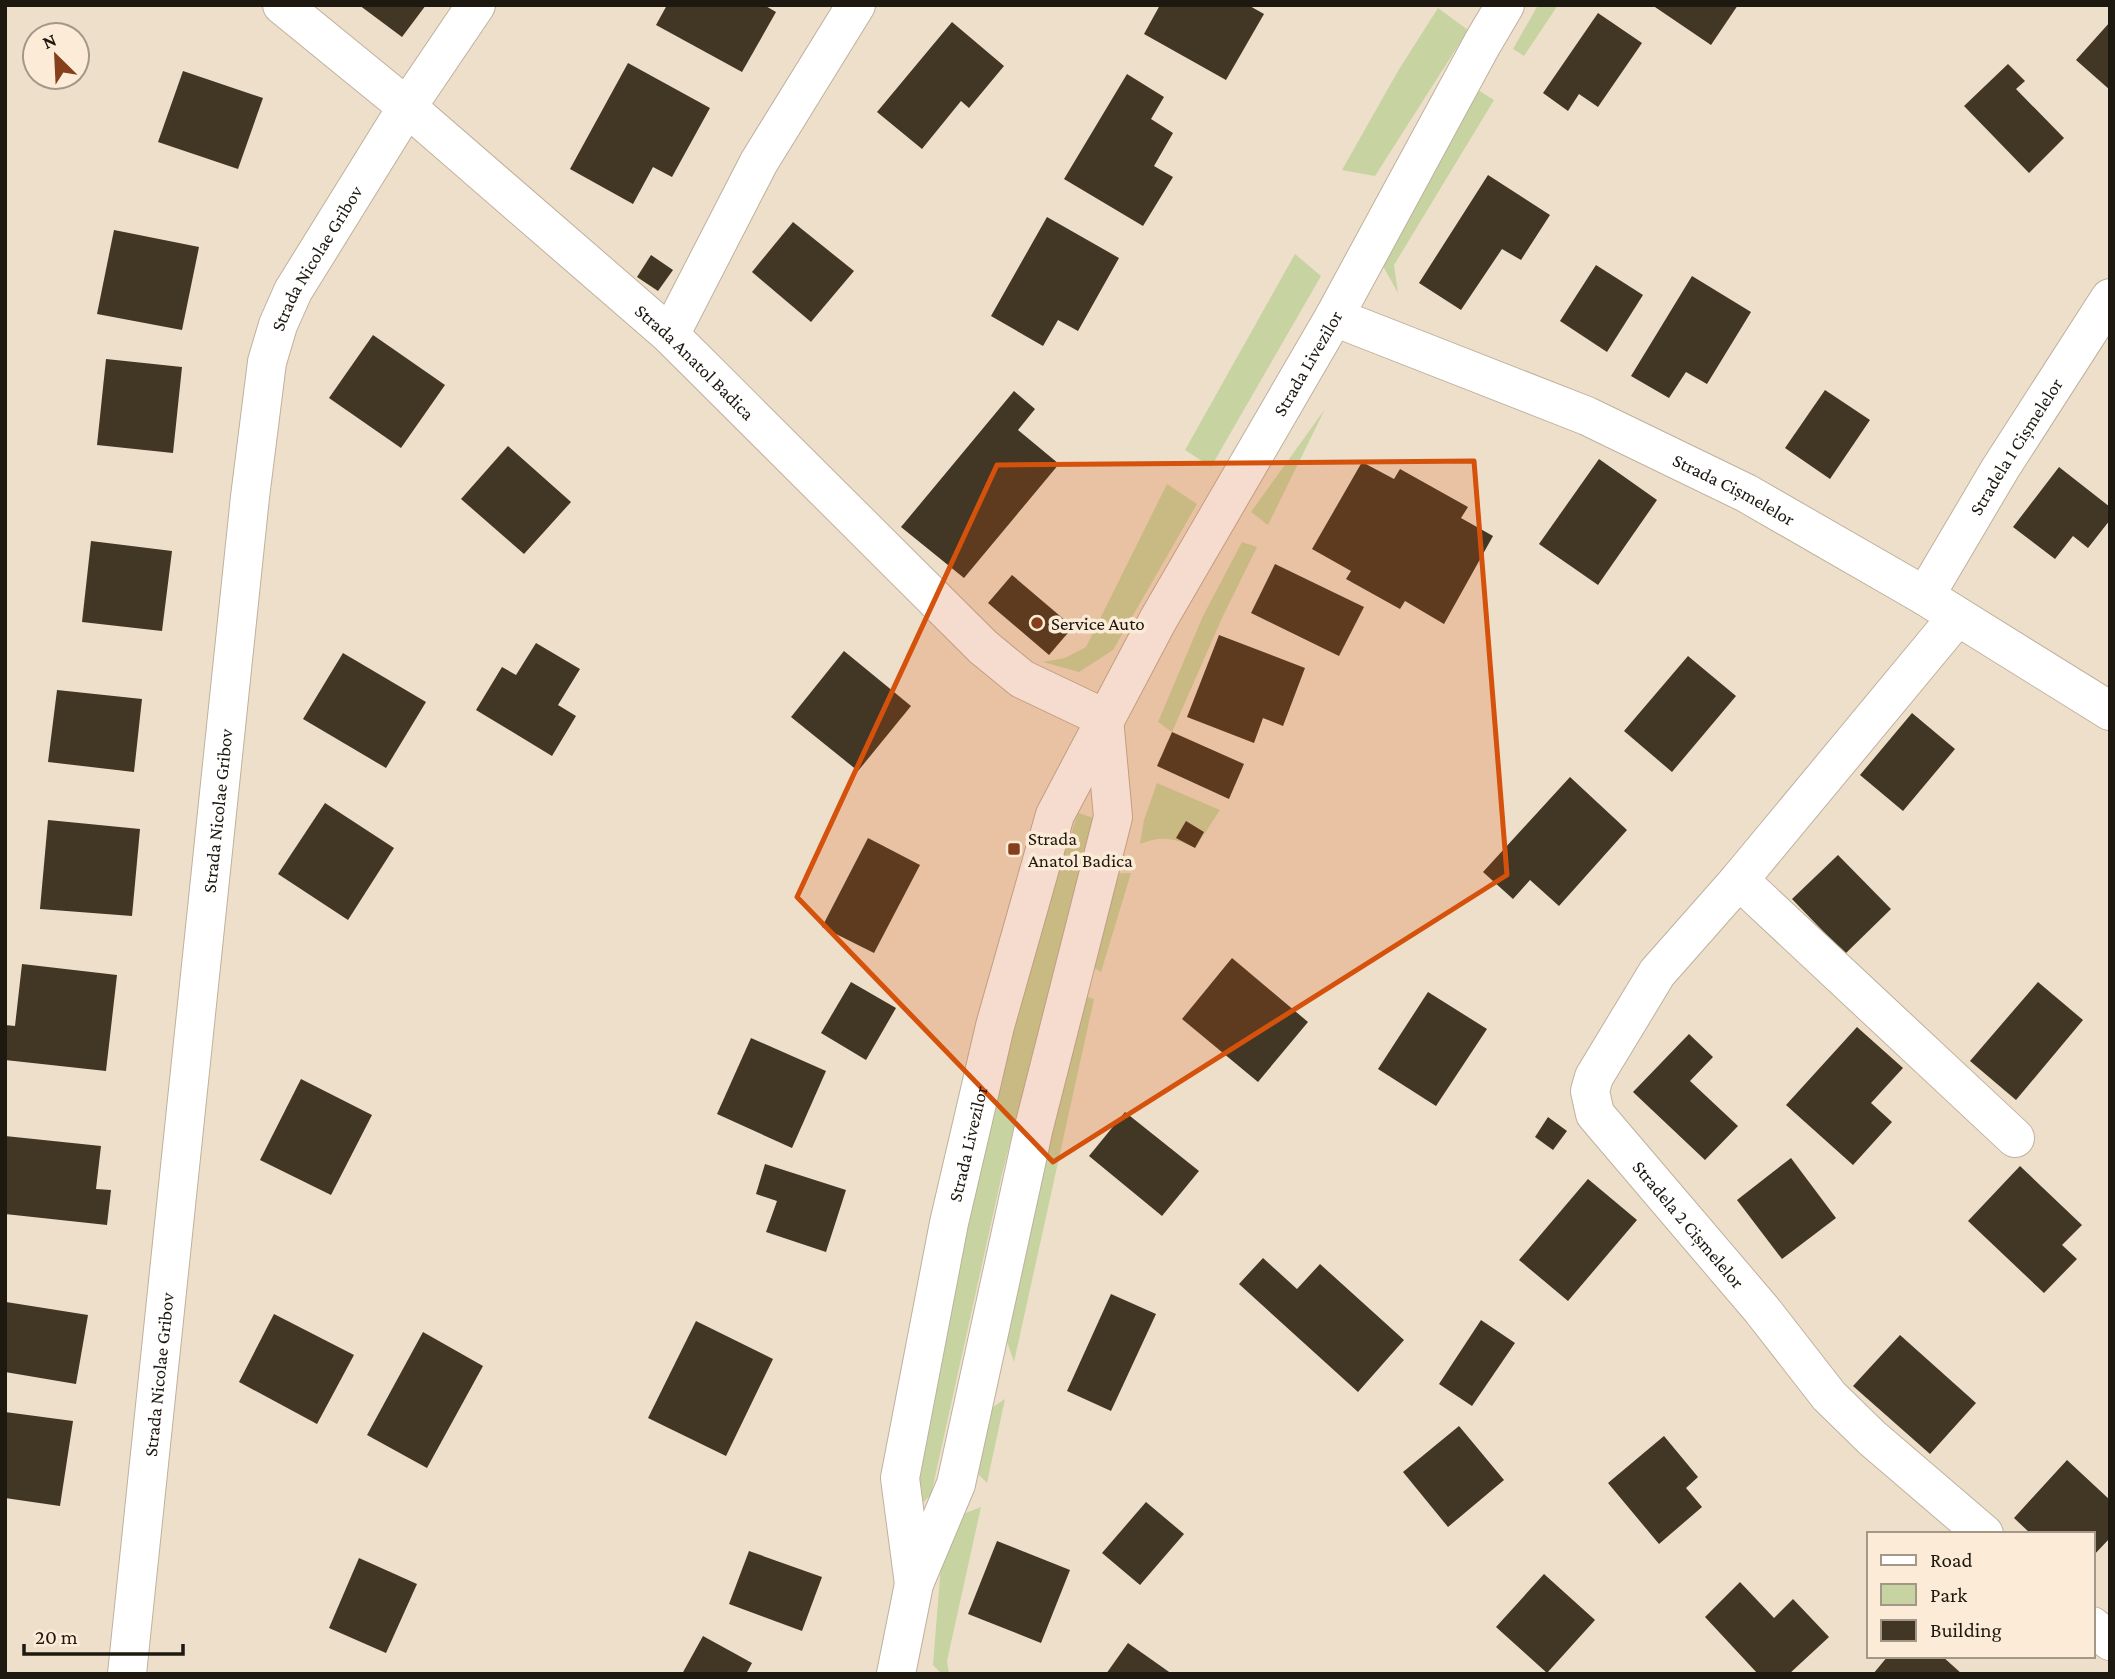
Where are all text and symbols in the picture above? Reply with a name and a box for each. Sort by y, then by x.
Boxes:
north arrow [21,21,91,91]
text: N [39,29,60,53]
street label: Strada Nicolae Gribov [266,181,366,333]
street label: Strada Anatol Badica [631,299,759,424]
street label: Strada Livezilor [1268,306,1346,419]
street label: Stradela 1 Cișmelelor [1965,374,2067,519]
street label: Strada Cișmelelor [1670,449,1799,530]
place label: Service Auto [1051,613,1145,634]
marker: Service Auto [1029,615,1045,631]
street label: Strada Nicolae Gribov [198,727,236,894]
place label: Strada Anatol Badica [1028,828,1133,871]
marker: Strada Anatol Badica [1006,841,1022,857]
street label: Strada Livezilor [944,1083,991,1204]
street label: Stradela 2 Cișmelelor [1629,1156,1749,1292]
street label: Strada Nicolae Gribov [139,1291,177,1458]
legend [1867,1532,2094,1658]
text: Road [1930,1548,1973,1572]
text: Park [1930,1583,1967,1607]
scale bar [24,1612,184,1656]
text: Building [1930,1618,2002,1642]
text: 20 m [35,1625,78,1649]

